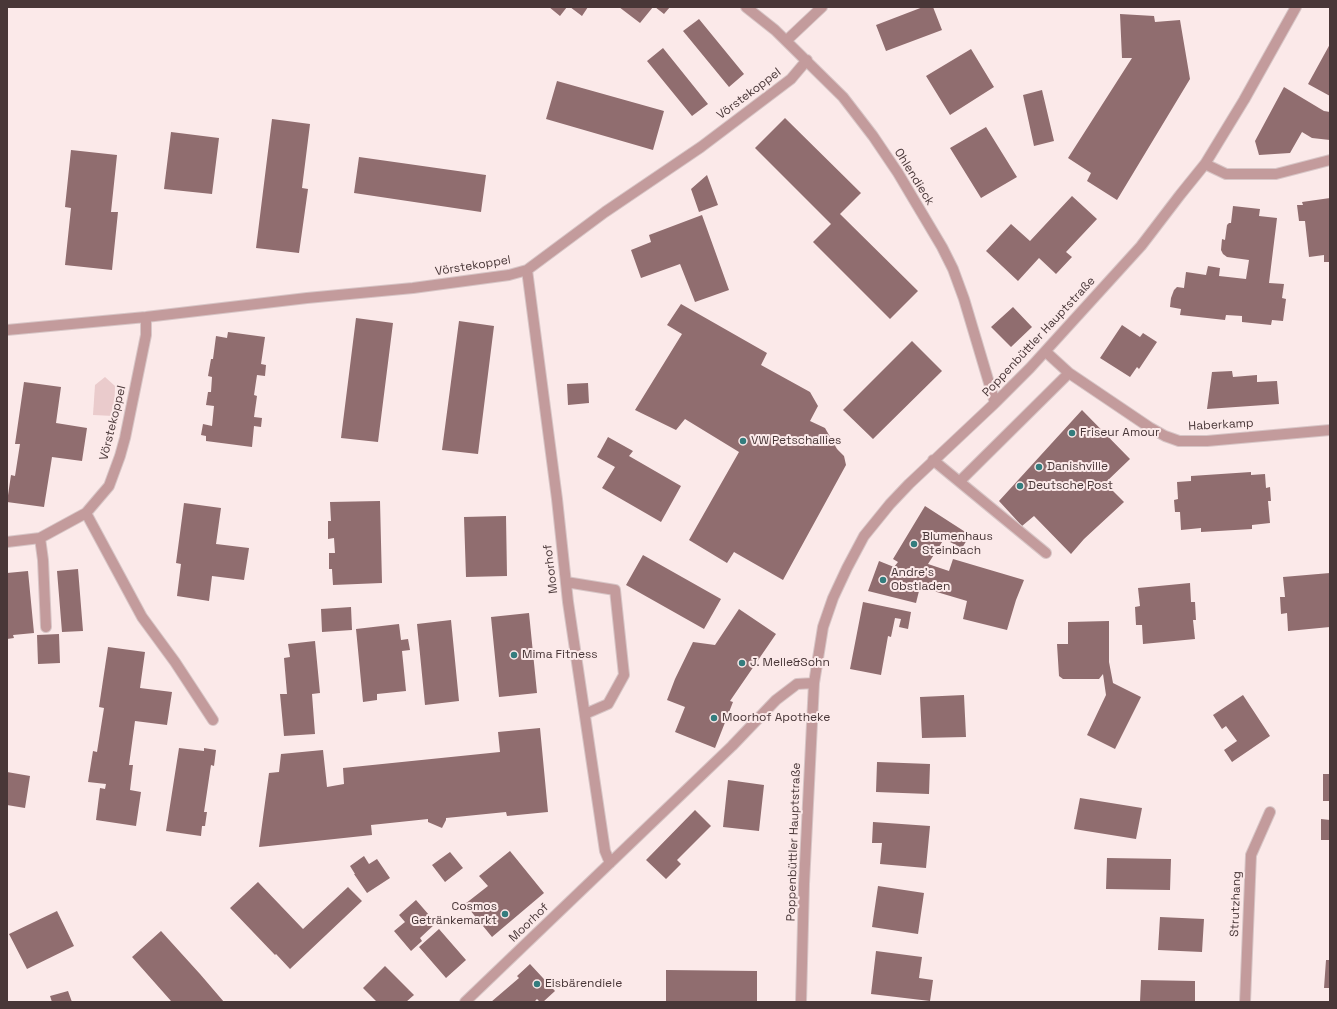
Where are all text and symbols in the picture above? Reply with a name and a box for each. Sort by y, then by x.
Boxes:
street label: Vörstekoppel [714,65,784,123]
street label: Ohlendieck [891,146,937,208]
street label: Vörstekoppel [434,253,512,279]
street label: Poppenbüttler Hauptstraße [980,274,1098,400]
street label: Vörstekoppel [97,384,129,462]
street label: Haberkamp [1188,416,1254,434]
place label: Friseur Amour [1080,426,1159,440]
marker: Friseur Amour [1067,428,1077,438]
place label: VW Petschallies [751,434,841,448]
marker: VW Petschallies [738,436,748,446]
place label: Danishville [1047,460,1108,474]
marker: Danishville [1034,462,1044,472]
place label: Deutsche Post [1028,479,1113,493]
marker: Deutsche Post [1015,481,1025,491]
place label: Blumenhaus Steinbach [922,530,993,558]
marker: Blumenhaus Steinbach [909,539,919,549]
street label: Moorhof [541,544,561,594]
place label: Andre's Obstladen [891,566,950,594]
marker: Andre's Obstladen [878,575,888,585]
place label: Mima Fitness [522,648,598,662]
marker: Mima Fitness [509,650,519,660]
place label: J. Melle&Sohn [750,656,830,670]
marker: J. Melle&Sohn [737,658,747,668]
place label: Moorhof Apotheke [722,711,830,725]
marker: Moorhof Apotheke [709,713,719,723]
street label: Poppenbüttler Hauptstraße [784,762,804,922]
street label: Strutzhang [1228,871,1244,937]
place label: Cosmos Getränkemarkt [411,900,497,928]
street label: Moorhof [506,901,552,945]
marker: Cosmos Getränkemarkt [500,909,510,919]
place label: Eisbärendiele [545,977,622,991]
marker: Eisbärendiele [532,979,542,989]

